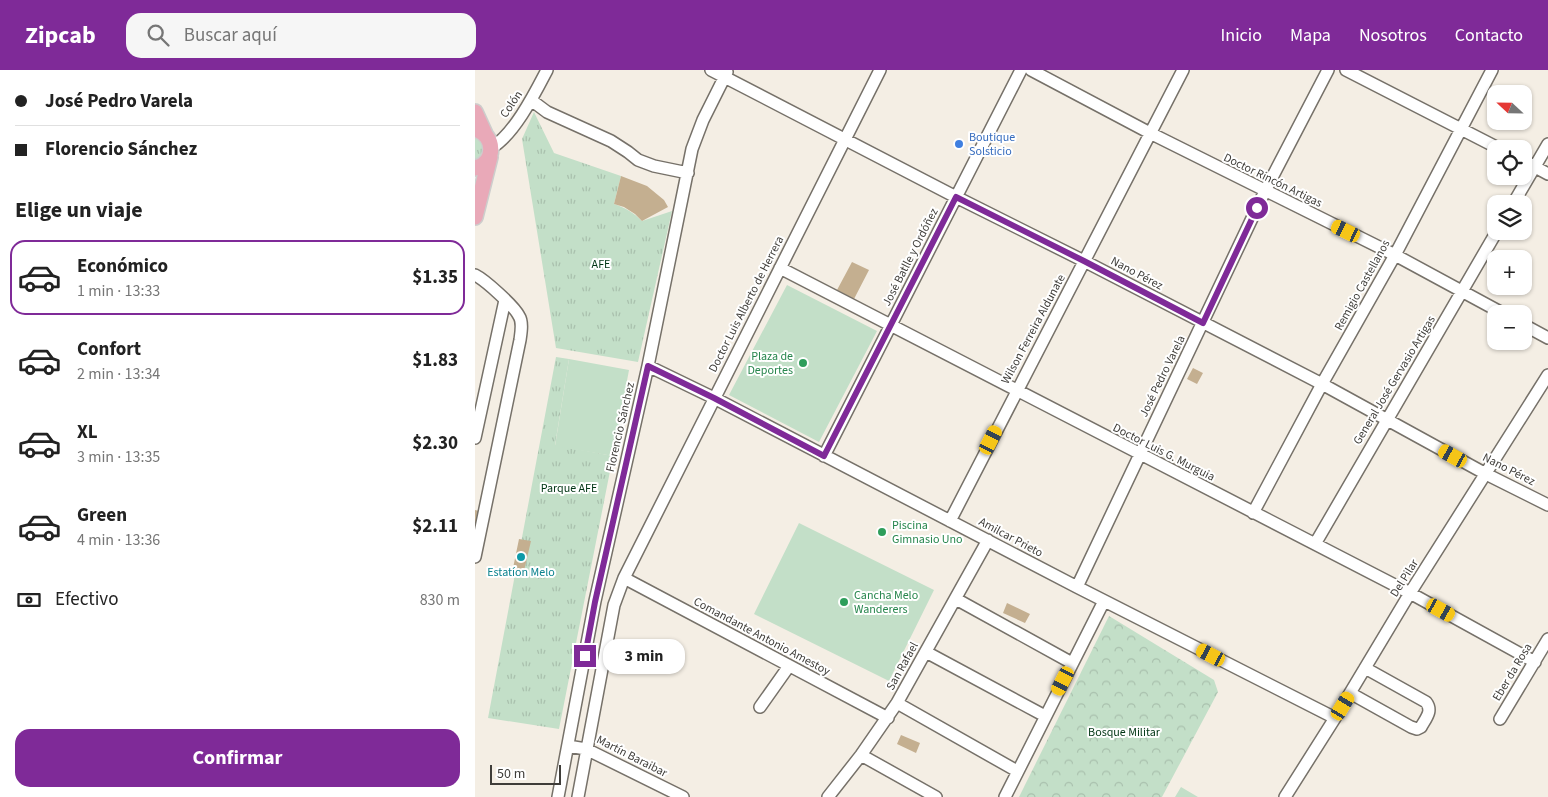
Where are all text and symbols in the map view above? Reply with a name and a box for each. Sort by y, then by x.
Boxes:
search box [126,13,476,58]
text: Zipcab [25,18,96,53]
icon: search [144,21,172,49]
text: Buscar aquí [184,22,277,49]
text: Inicio [1221,23,1262,48]
text: Mapa [1290,23,1331,48]
text: Nosotros [1359,23,1427,48]
text: Contacto [1455,23,1523,48]
north arrow [1487,85,1533,130]
map controls [1487,85,1532,350]
street label: Colón [496,87,527,121]
text: José Pedro Varela [45,88,193,115]
place label: Boutique Solsticio [969,129,1015,160]
text: Florencio Sánchez [45,136,197,163]
marker: Boutique Solsticio [953,138,965,150]
button: locate [1487,140,1532,185]
street label: Doctor Rincón Artigas [1221,149,1325,212]
text: Elige un viaje [15,194,143,226]
button: layers [1487,195,1532,240]
route start [1246,197,1268,219]
street label: José Batlle y Ordóñez [878,205,943,309]
car [1329,218,1362,244]
street label: Doctor Luis Alberto de Herrera [705,233,788,375]
street label: Remigio Castellanos [1330,237,1394,334]
button: + [1487,250,1532,295]
text: Económico [77,253,168,280]
street label: Nano Pérez [1108,253,1166,294]
icon: car [17,255,62,300]
park label: AFE [592,256,610,273]
text: $1.35 [412,264,458,291]
street label: Wilson Ferreira Aldunate [997,271,1070,387]
text: 1 min · 13:33 [77,280,160,302]
button: − [1487,305,1532,350]
street label: General José Gervasio Artigas [1349,313,1440,448]
street label: José Pedro Varela [1135,333,1190,420]
text: Confort [77,336,141,363]
icon: car [17,338,62,383]
text: $1.83 [412,347,458,374]
place label: Plaza de Deportes [747,348,793,379]
marker: Plaza de Deportes [797,357,809,369]
text: 2 min · 13:34 [77,363,160,385]
street label: Florencio Sánchez [602,381,639,474]
text: XL [77,419,98,446]
street label: Doctor Luis G. Murguia [1110,419,1218,486]
icon: car [17,421,62,466]
car [977,423,1004,457]
text: $2.30 [412,430,458,457]
car [1436,442,1469,470]
text: 3 min · 13:35 [77,446,160,468]
street label: Nano Pérez [1480,449,1538,490]
park label: Parque AFE [541,480,597,497]
text: Green [77,502,127,529]
icon: car [17,504,62,549]
text: $2.11 [412,513,458,540]
street label: Amilcar Prieto [976,513,1046,562]
place label: Piscina Gimnasio Uno [892,517,963,548]
marker: Piscina Gimnasio Uno [876,526,888,538]
text: 4 min · 13:36 [77,529,160,551]
marker: Estatíon Melo [515,551,527,563]
street label: Del Pilar [1386,555,1423,600]
place label: Estatíon Melo [487,564,555,581]
icon: cash [15,586,43,614]
text: Efectivo [55,586,118,613]
place label: Cancha Melo Wanderers [854,587,918,618]
text: 830 m [420,589,460,611]
street label: Comandante Antonio Amestoy [690,593,833,680]
marker: Cancha Melo Wanderers [838,596,850,608]
car [1424,596,1457,624]
callout: 3 min [603,638,685,674]
street label: San Rafael [882,639,923,693]
street label: Eber da Rosa [1488,640,1536,704]
car [1194,642,1227,668]
route end [574,645,596,667]
text: 3 min [625,645,663,667]
car [1049,664,1076,698]
car [1328,689,1357,723]
park label: Bosque Militar [1088,724,1161,741]
button: Confirmar [15,729,460,787]
street label: Martín Baraibar [593,731,671,782]
scale bar [490,762,561,785]
text: 50 m [497,764,525,784]

